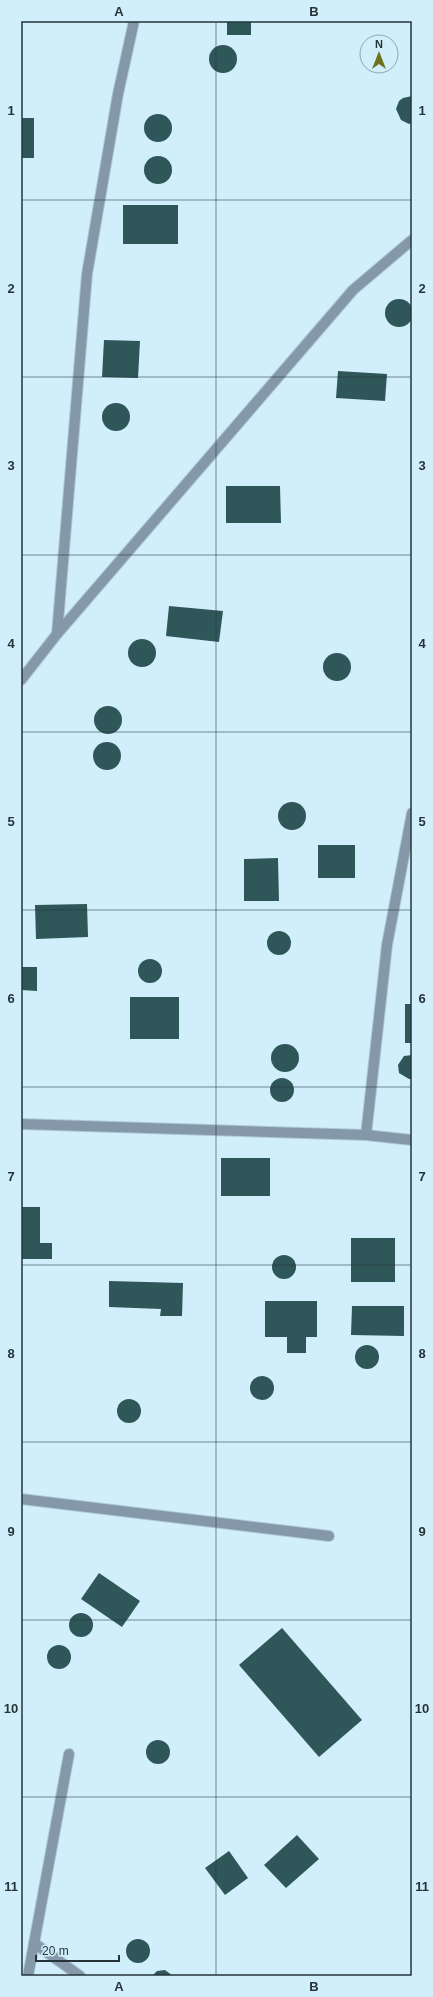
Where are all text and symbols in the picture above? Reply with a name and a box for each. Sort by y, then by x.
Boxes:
text: A [114,4,124,19]
text: B [309,4,319,19]
north arrow [359,34,399,74]
text: N [375,38,383,50]
text: 1 [7,103,15,118]
text: 1 [418,103,426,118]
text: 2 [7,281,15,296]
text: 2 [418,281,426,296]
text: 3 [7,458,15,473]
text: 3 [418,458,426,473]
text: 4 [7,636,15,651]
text: 4 [418,636,426,651]
text: 5 [7,814,15,829]
text: 5 [418,814,426,829]
text: 6 [7,991,15,1006]
text: 6 [418,991,426,1006]
text: 7 [7,1169,15,1184]
text: 7 [418,1169,426,1184]
text: 8 [7,1346,15,1361]
text: 8 [418,1346,426,1361]
text: 9 [7,1524,15,1539]
text: 9 [418,1524,426,1539]
text: 10 [4,1701,18,1716]
text: 10 [415,1701,429,1716]
text: 11 [4,1879,18,1894]
text: 11 [415,1879,429,1894]
scale bar [36,1937,119,1963]
text: 20 m [42,1944,69,1958]
text: A [114,1979,124,1994]
text: B [309,1979,319,1994]

